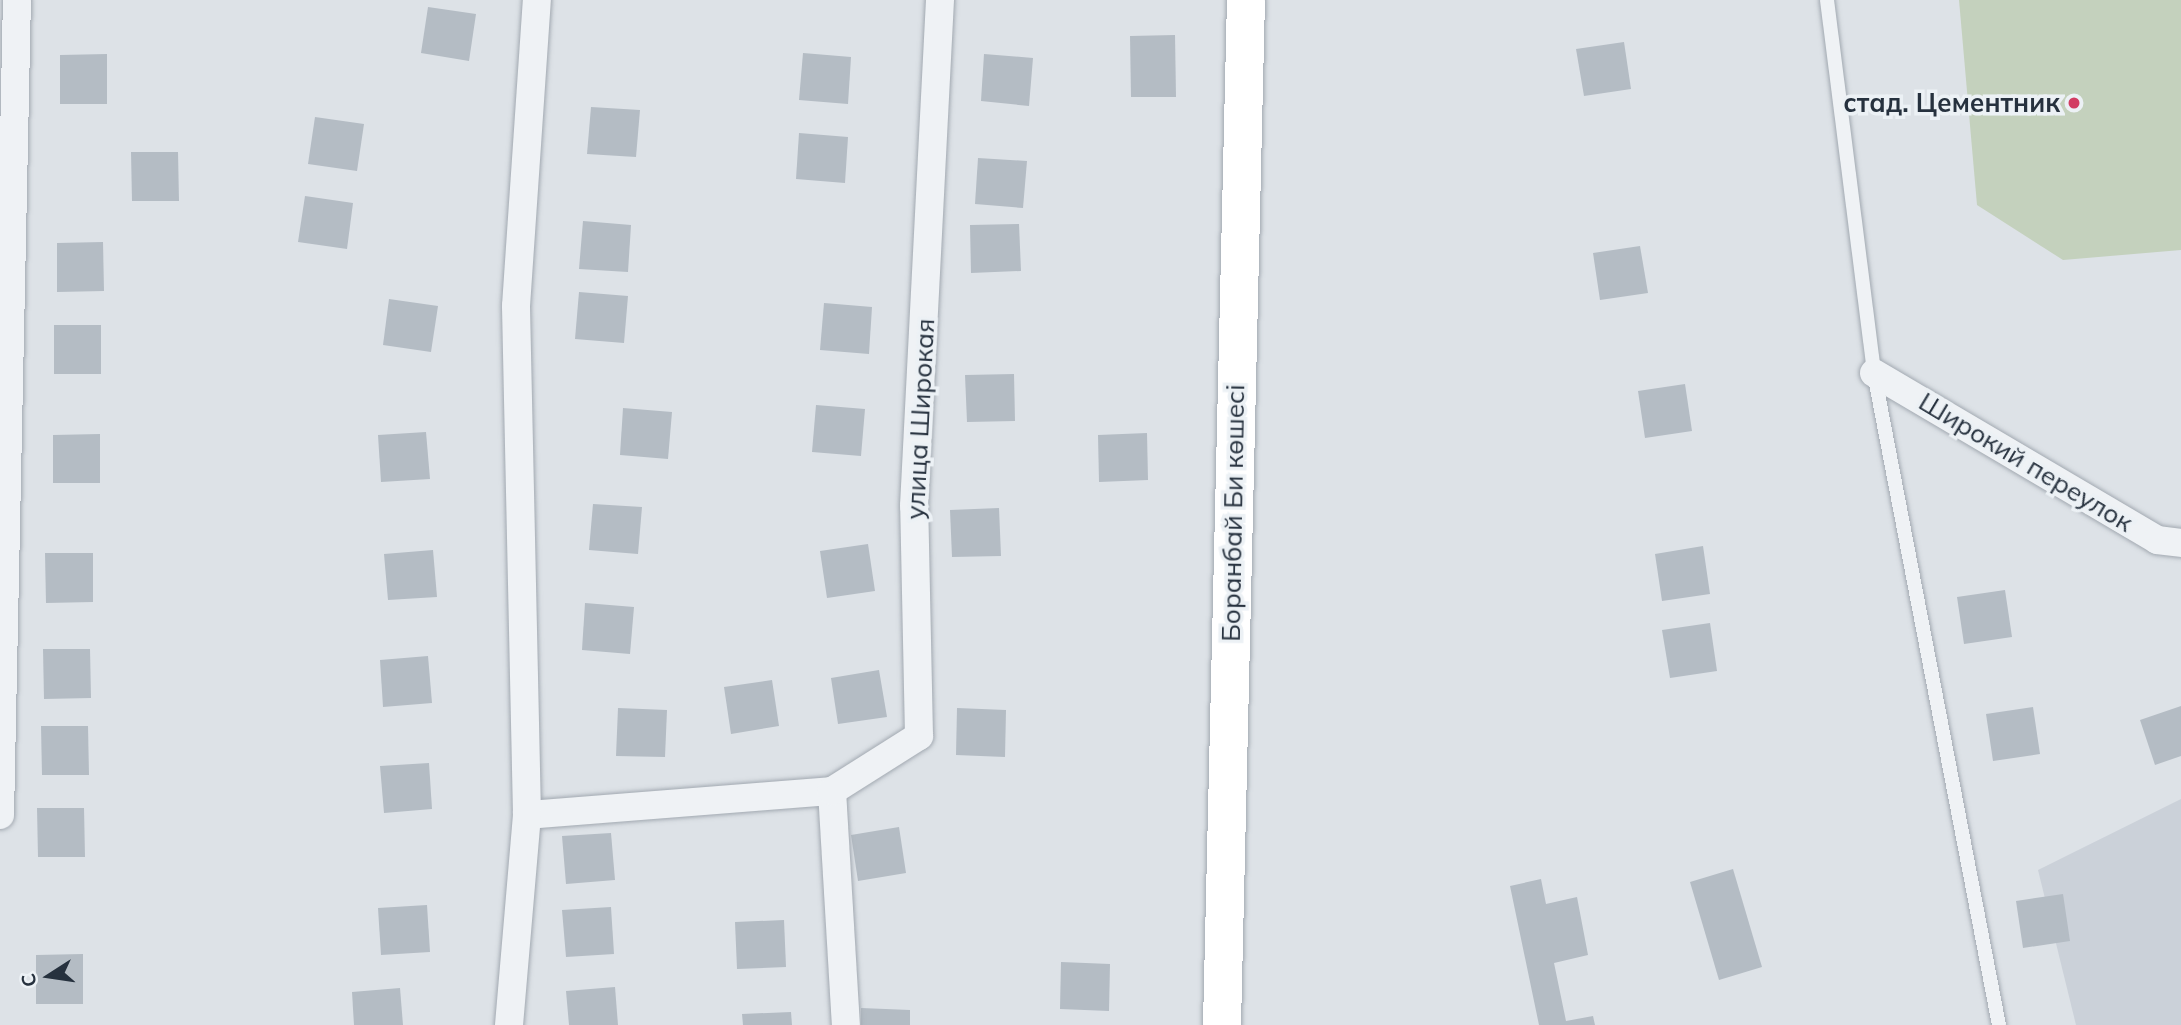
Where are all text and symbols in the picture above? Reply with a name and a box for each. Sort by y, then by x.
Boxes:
place label: стад. Цементник [1843,87,2060,119]
marker: стад. Цементник [2066,95,2082,111]
street label: улица Широкая [899,318,941,520]
street label: Боранбай Би көшесі [1215,384,1251,642]
street label: Широкий переулок [1913,386,2139,538]
north arrow [14,941,84,1011]
text: С [15,972,42,989]

